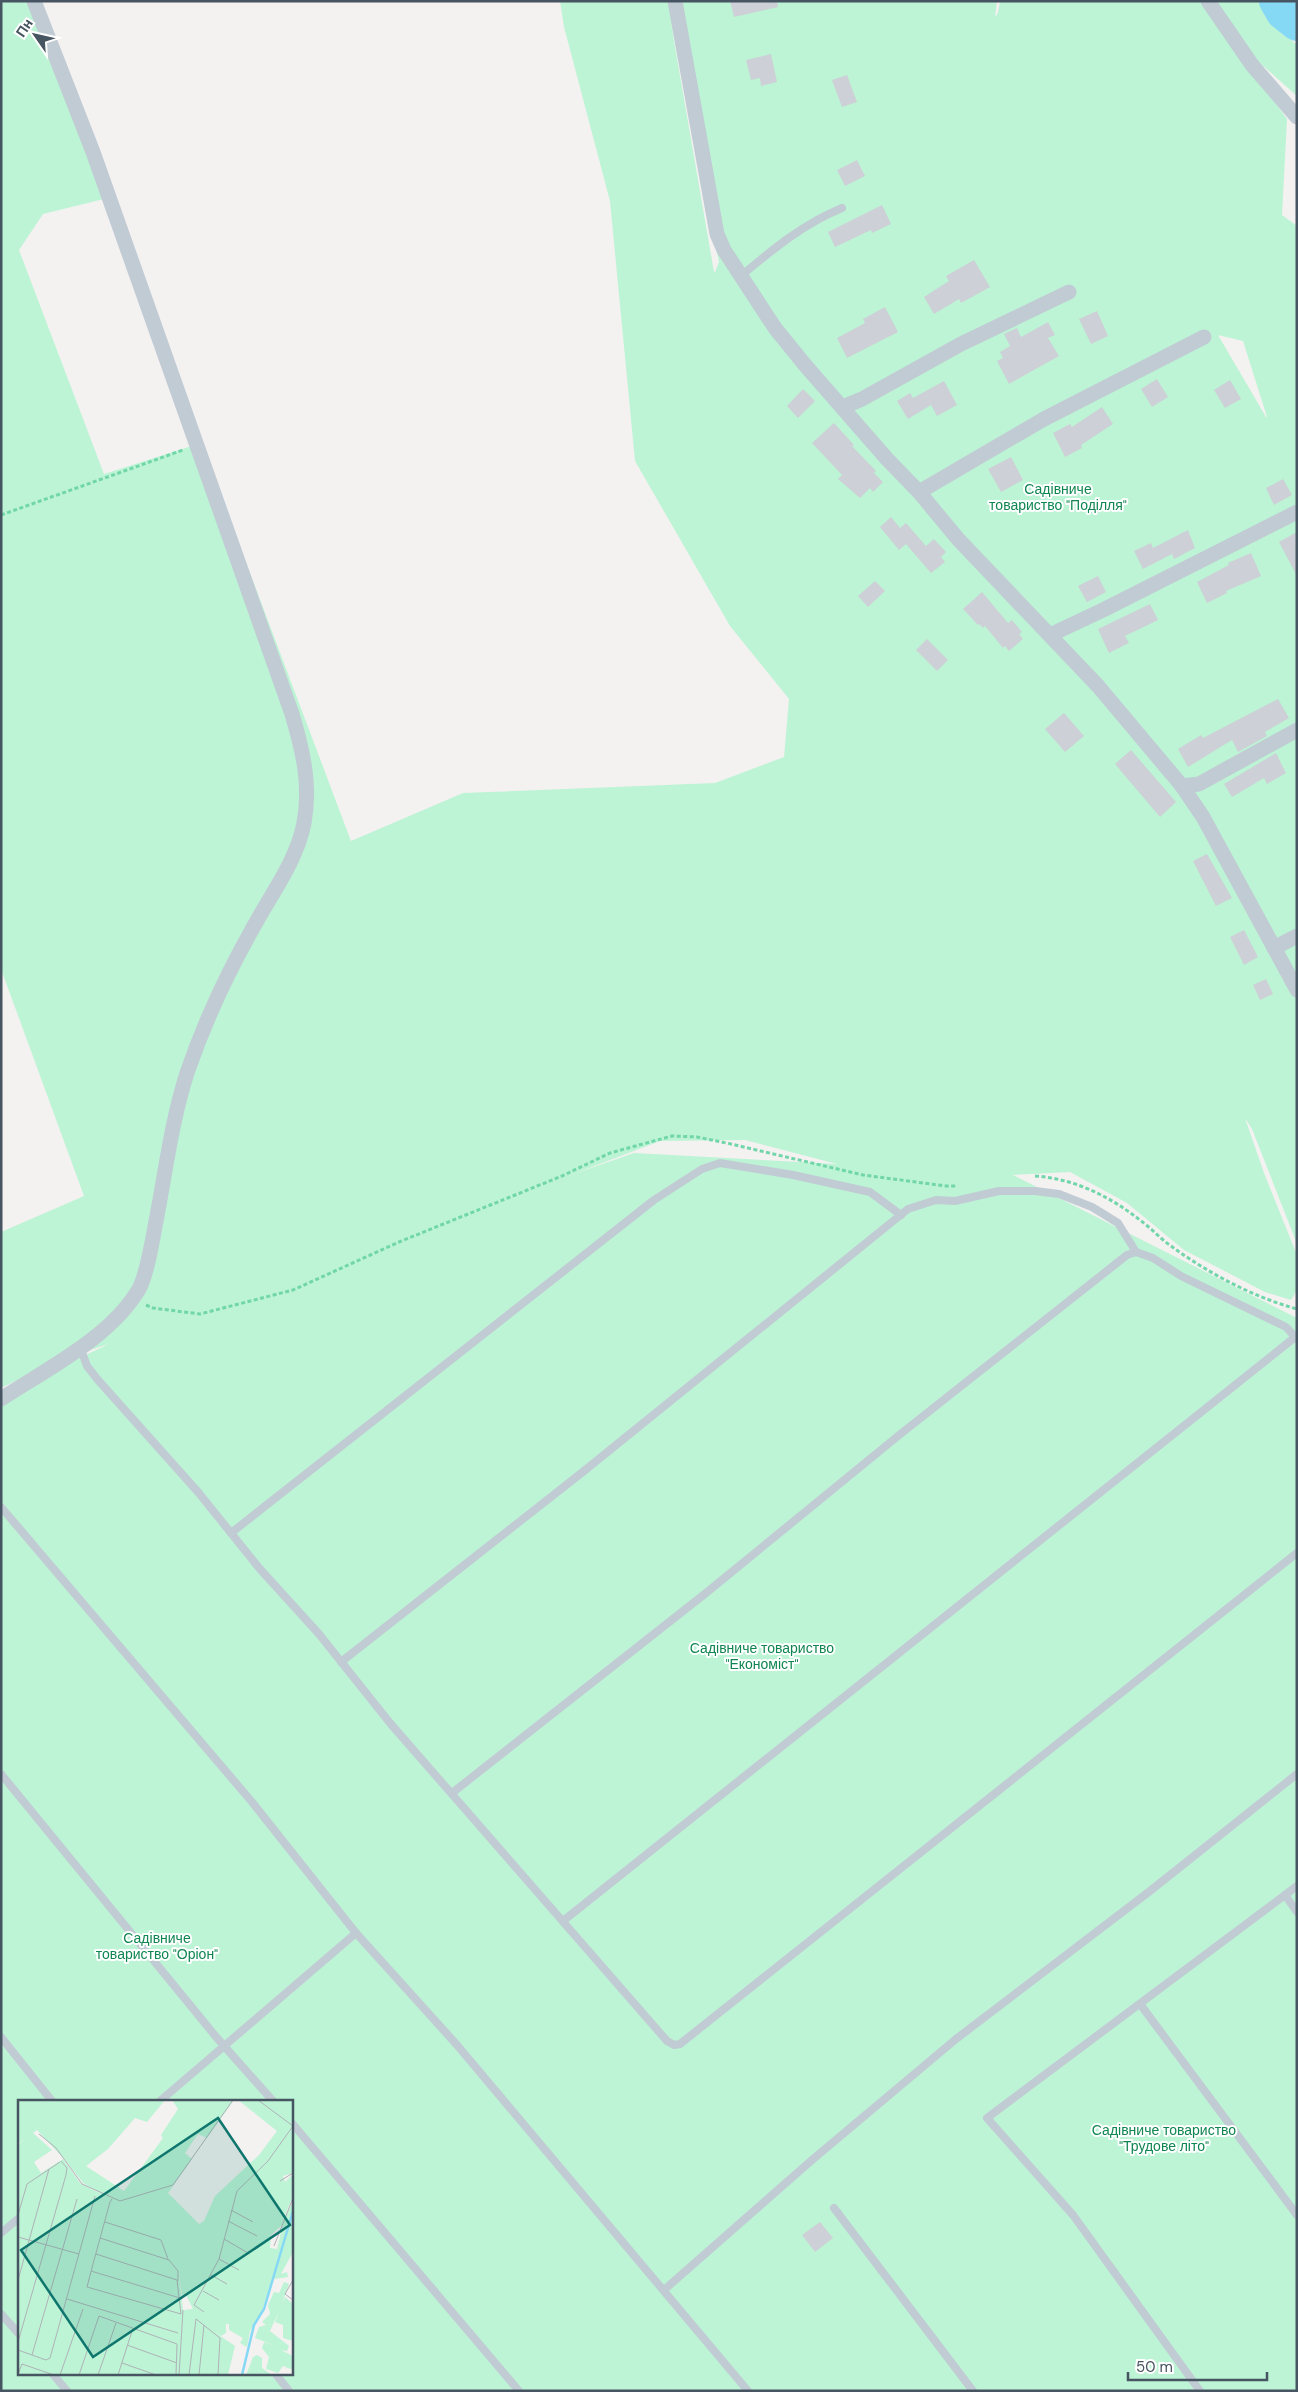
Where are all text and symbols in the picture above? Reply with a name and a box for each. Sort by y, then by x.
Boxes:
north arrow [10,10,60,60]
text: Пн [12,15,37,40]
park label: Садівниче товариство "Поділля" [989,480,1127,514]
park label: Садівниче товариство "Економіст" [690,1639,834,1673]
park label: Садівниче товариство "Оріон" [96,1929,218,1963]
inset map [18,2100,292,2374]
park label: Садівниче товариство "Трудове літо" [1092,2121,1236,2155]
scale bar [1128,2350,1267,2382]
text: 50 m [1136,2357,1173,2377]

